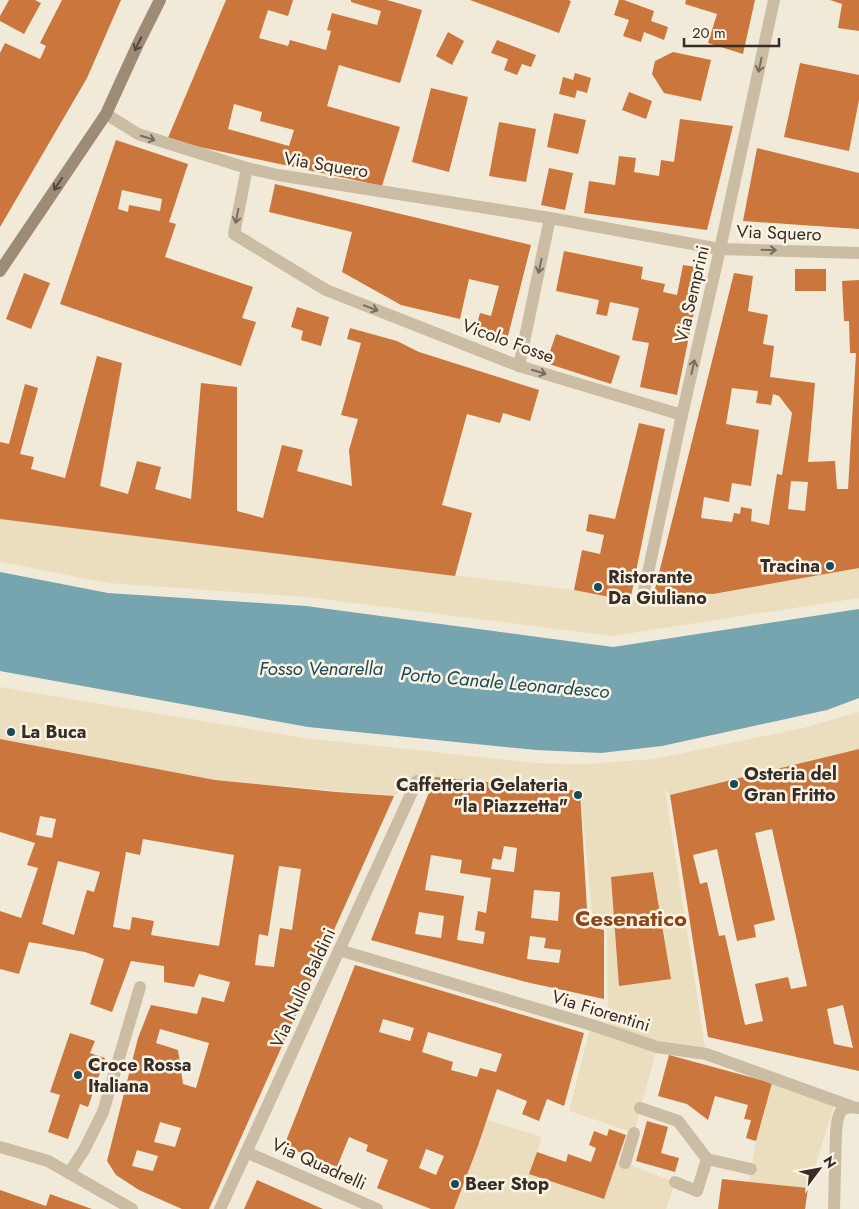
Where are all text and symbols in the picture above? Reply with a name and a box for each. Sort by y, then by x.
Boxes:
scale bar [684,15,779,47]
text: 20 m [692,22,726,44]
one-way arrow [133,36,143,51]
one-way arrow [755,56,764,72]
one-way arrow [140,133,156,143]
street label: Via Squero [282,145,370,185]
one-way arrow [53,177,63,191]
one-way arrow [232,208,242,224]
street label: Via Squero [736,219,822,247]
street label: Via Semprini [668,243,716,345]
one-way arrow [761,246,777,255]
one-way arrow [535,257,545,273]
one-way arrow [363,304,378,313]
street label: Vicolo Fosse [458,312,558,370]
one-way arrow [689,360,698,376]
one-way arrow [531,367,547,377]
place label: Tracina [760,553,820,579]
marker: Tracina [824,560,836,572]
place label: Ristorante Da Giuliano [608,564,707,611]
marker: Ristorante Da Giuliano [592,581,604,593]
water label: Fosso Venarella [259,655,384,682]
water label: Porto Canale Leonardesco [399,660,611,705]
place label: La Buca [21,719,87,745]
marker: La Buca [5,726,17,738]
place label: Osteria del Gran Fritto [744,761,837,808]
place label: Caffetteria Gelateria "la Piazzetta" [396,772,568,819]
marker: Osteria del Gran Fritto [728,778,740,790]
marker: Caffetteria Gelateria "la Piazzetta" [572,789,584,801]
district label: Cesenatico [575,902,687,934]
street label: Via Nullo Baldini [264,924,342,1052]
street label: Via Fiorentini [548,984,654,1038]
place label: Croce Rossa Italiana [88,1052,191,1099]
marker: Croce Rossa Italiana [72,1069,84,1081]
street label: Via Quadrelli [267,1132,371,1196]
north arrow [794,1144,844,1194]
text: N [819,1152,841,1172]
place label: Beer Stop [465,1171,549,1197]
marker: Beer Stop [449,1178,461,1190]

